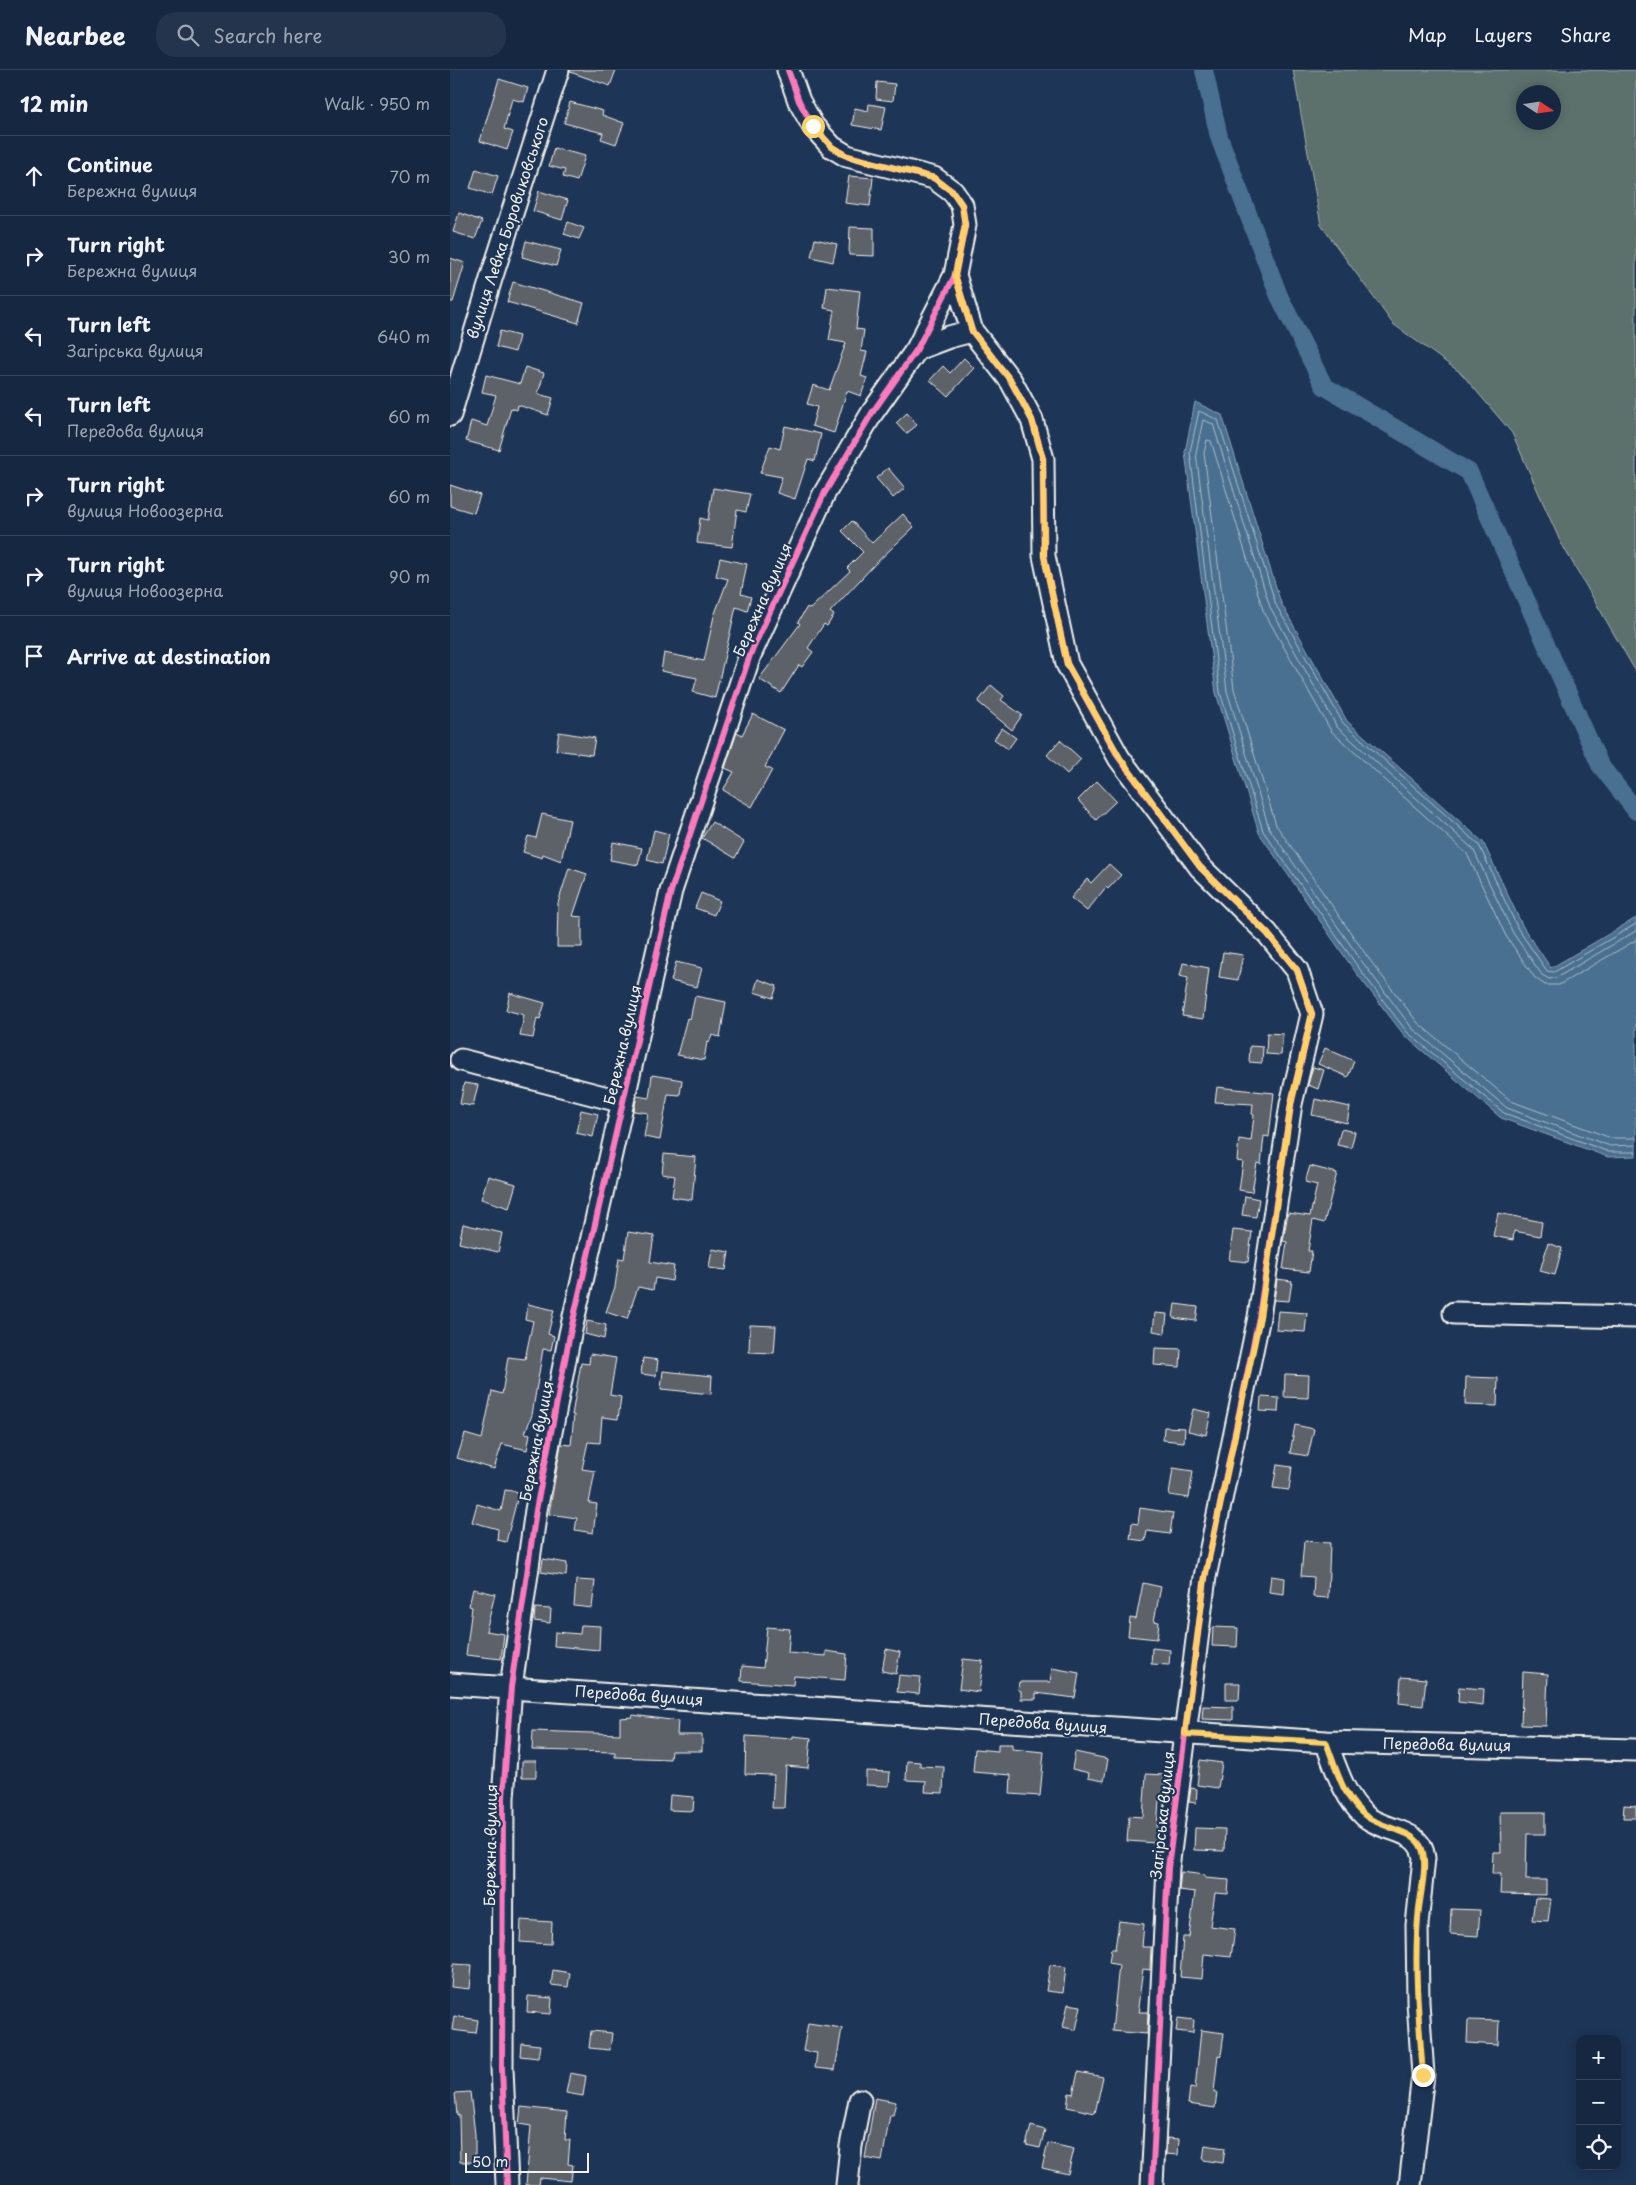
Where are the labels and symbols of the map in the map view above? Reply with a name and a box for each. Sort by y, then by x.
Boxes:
north arrow [1516,85,1561,130]
street label: вулиця Левка Боровиковського [460,114,553,341]
route start [802,115,825,138]
street label: Бережна вулиця [726,539,797,660]
street label: Бережна вулиця [597,983,646,1107]
street label: Бережна вулиця [513,1379,558,1503]
street label: Передова вулиця [574,1679,704,1710]
street label: Передова вулиця [978,1707,1108,1738]
street label: Передова вулиця [1383,1731,1511,1756]
street label: Загірська вулиця [1143,1750,1180,1880]
street label: Бережна вулиця [477,1784,502,1906]
route end [1412,2064,1435,2087]
scale bar [465,2150,589,2173]

